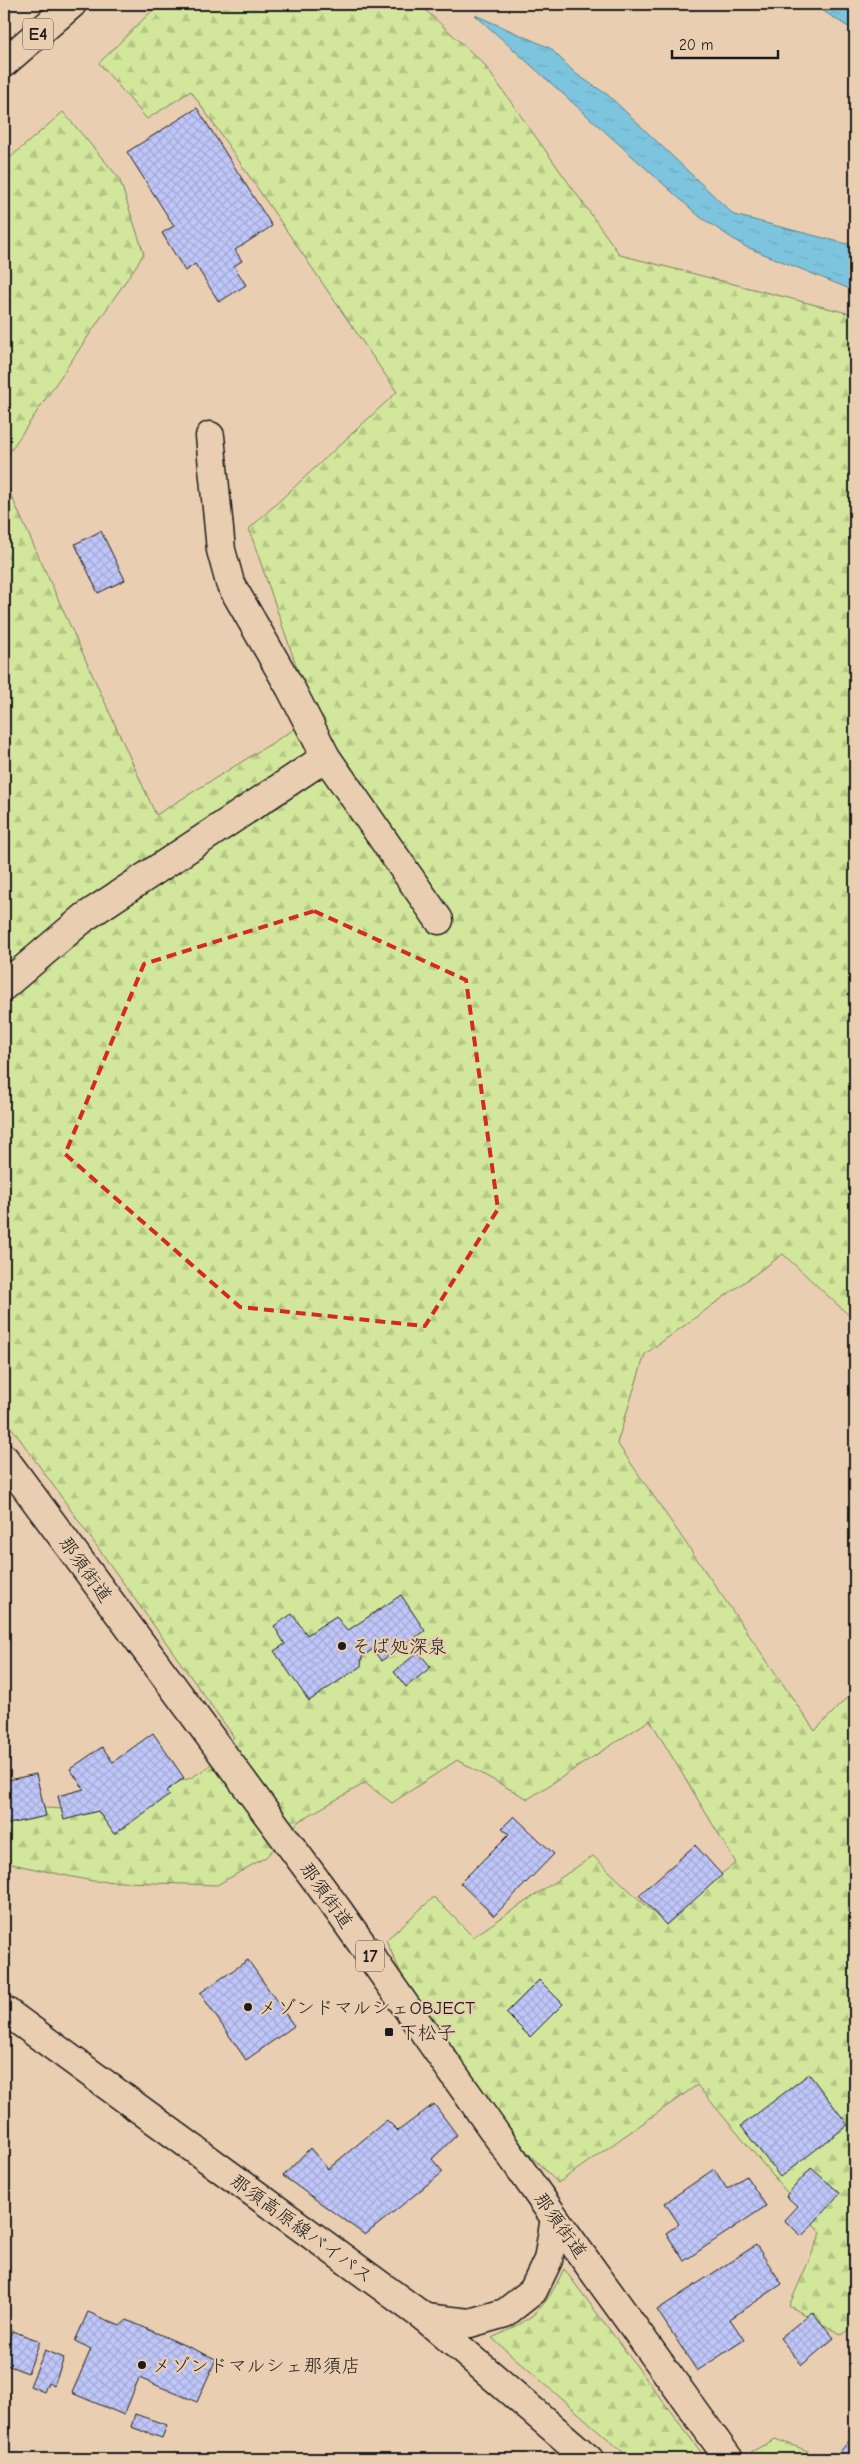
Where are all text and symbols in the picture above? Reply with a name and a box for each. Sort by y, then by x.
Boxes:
road number: E4 [23,18,53,50]
scale bar [672,28,778,60]
text: 20 m [679,36,713,54]
street label: 那須街道 [54,1532,116,1607]
place label: そば処深泉 [352,1636,447,1658]
marker: そば処深泉 [336,1640,348,1652]
street label: 那須街道 [295,1858,357,1933]
road number: 17 [356,1940,384,1972]
place label: メゾンドマルシェOBJECT [258,1997,475,2019]
marker: メゾンドマルシェOBJECT [242,2001,254,2013]
place label: 下松子 [399,2022,456,2044]
marker: 下松子 [383,2026,395,2038]
street label: 那須高原線バイパス [226,2170,377,2288]
street label: 那須街道 [529,2188,591,2263]
place label: メゾンドマルシェ那須店 [152,2355,361,2377]
marker: メゾンドマルシェ那須店 [136,2359,148,2371]

